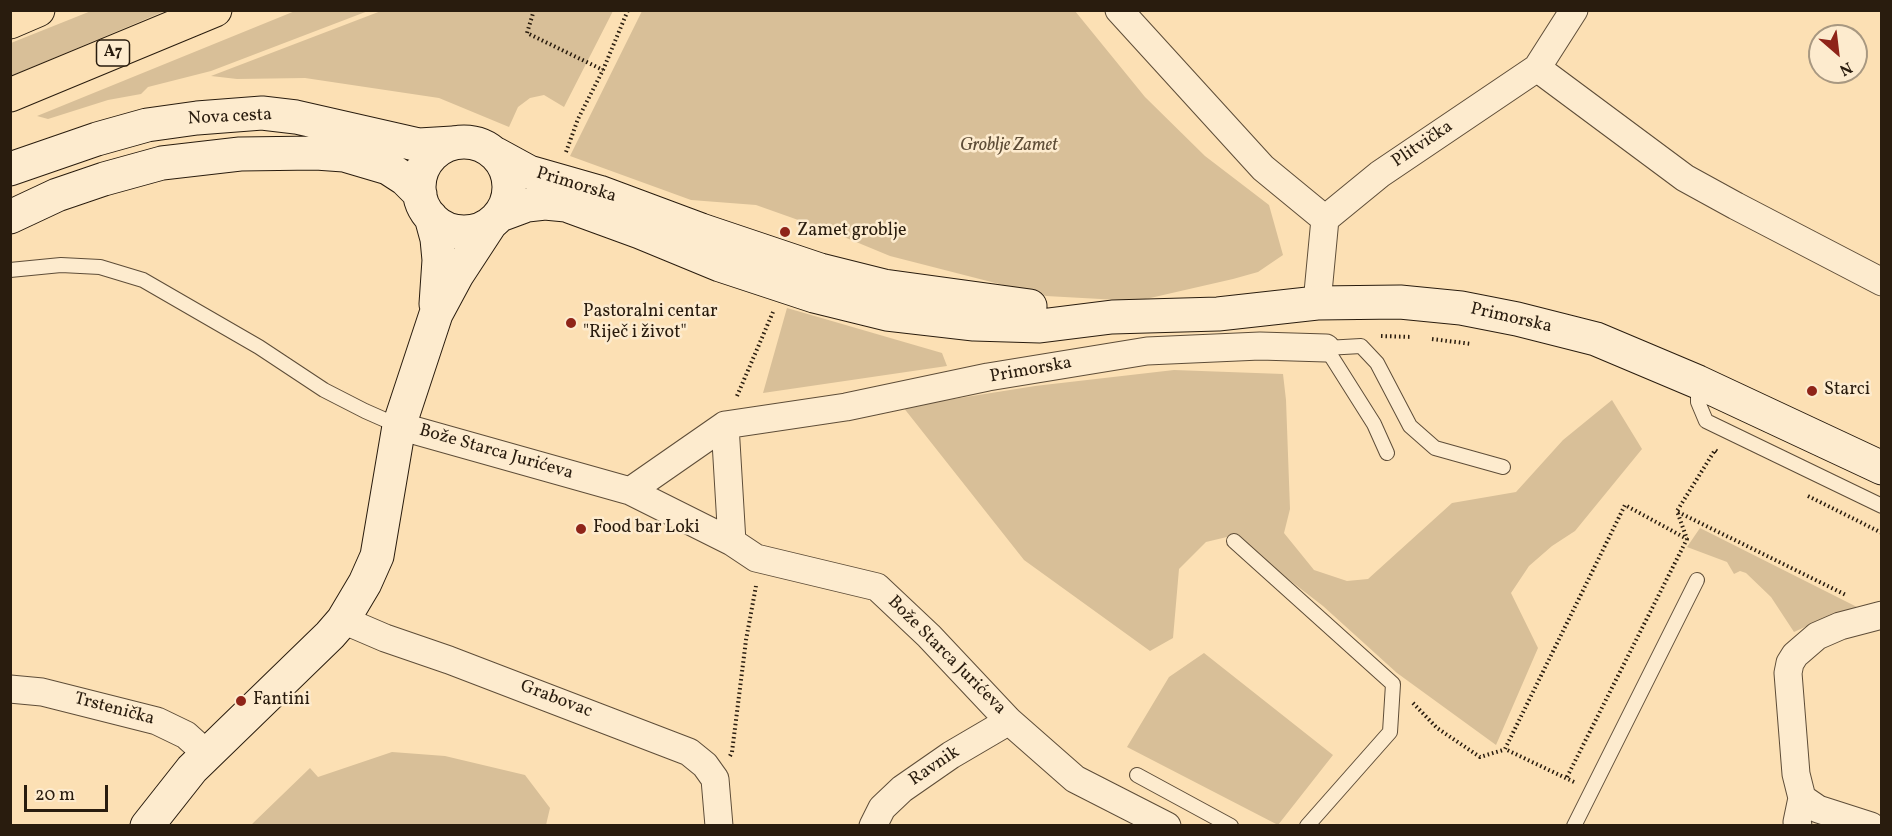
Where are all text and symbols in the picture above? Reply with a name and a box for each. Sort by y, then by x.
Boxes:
north arrow [1808,24,1868,84]
road number: A7 [96,40,130,66]
text: N [1835,56,1856,81]
street label: Nova cesta [187,105,273,131]
street label: Plitvička [1388,117,1458,173]
park label: Groblje Zamet [960,136,1058,158]
street label: Primorska [533,164,619,208]
place label: Zamet groblje [797,221,907,243]
marker: Zamet groblje [778,225,792,239]
street label: Primorska [1468,299,1554,339]
place label: Pastoralni centar "Riječ i život" [583,302,718,344]
marker: Pastoralni centar "Riječ i život" [564,316,578,330]
street label: Primorska [988,353,1074,389]
place label: Starci [1824,380,1870,402]
marker: Starci [1805,384,1819,398]
street label: Bože Starca Jurićeva [417,421,575,485]
place label: Food bar Loki [593,518,700,540]
marker: Food bar Loki [574,522,588,536]
street label: Bože Starca Jurićeva [882,592,1010,720]
street label: Grabovac [517,676,595,724]
street label: Trstenička [71,689,157,731]
place label: Fantini [253,690,310,712]
marker: Fantini [234,694,248,708]
street label: Ravnik [906,742,964,792]
scale bar [27,773,111,811]
text: 20 m [35,783,75,808]

